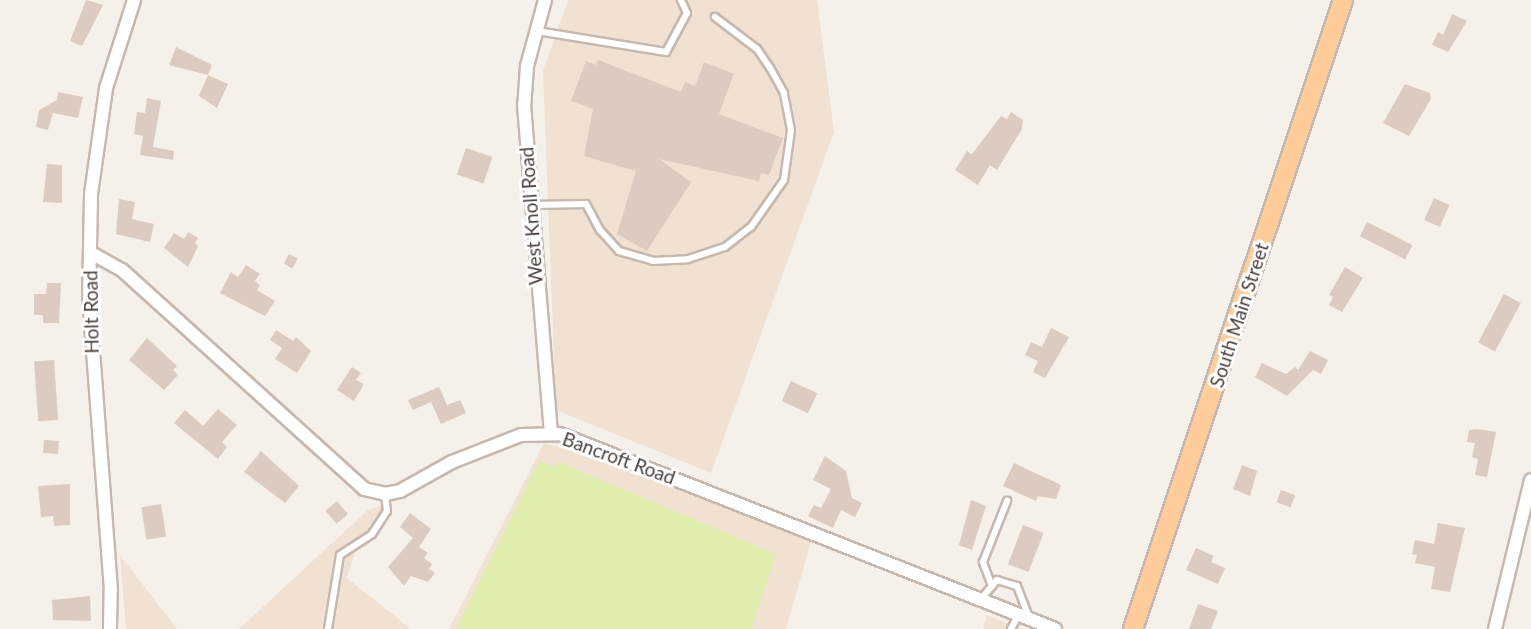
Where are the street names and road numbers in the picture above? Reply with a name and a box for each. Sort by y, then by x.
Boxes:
street label: West Knoll Road [515,146,547,286]
street label: South Main Street [1205,240,1273,390]
street label: Holt Road [79,270,103,354]
street label: Bancroft Road [559,427,679,489]

